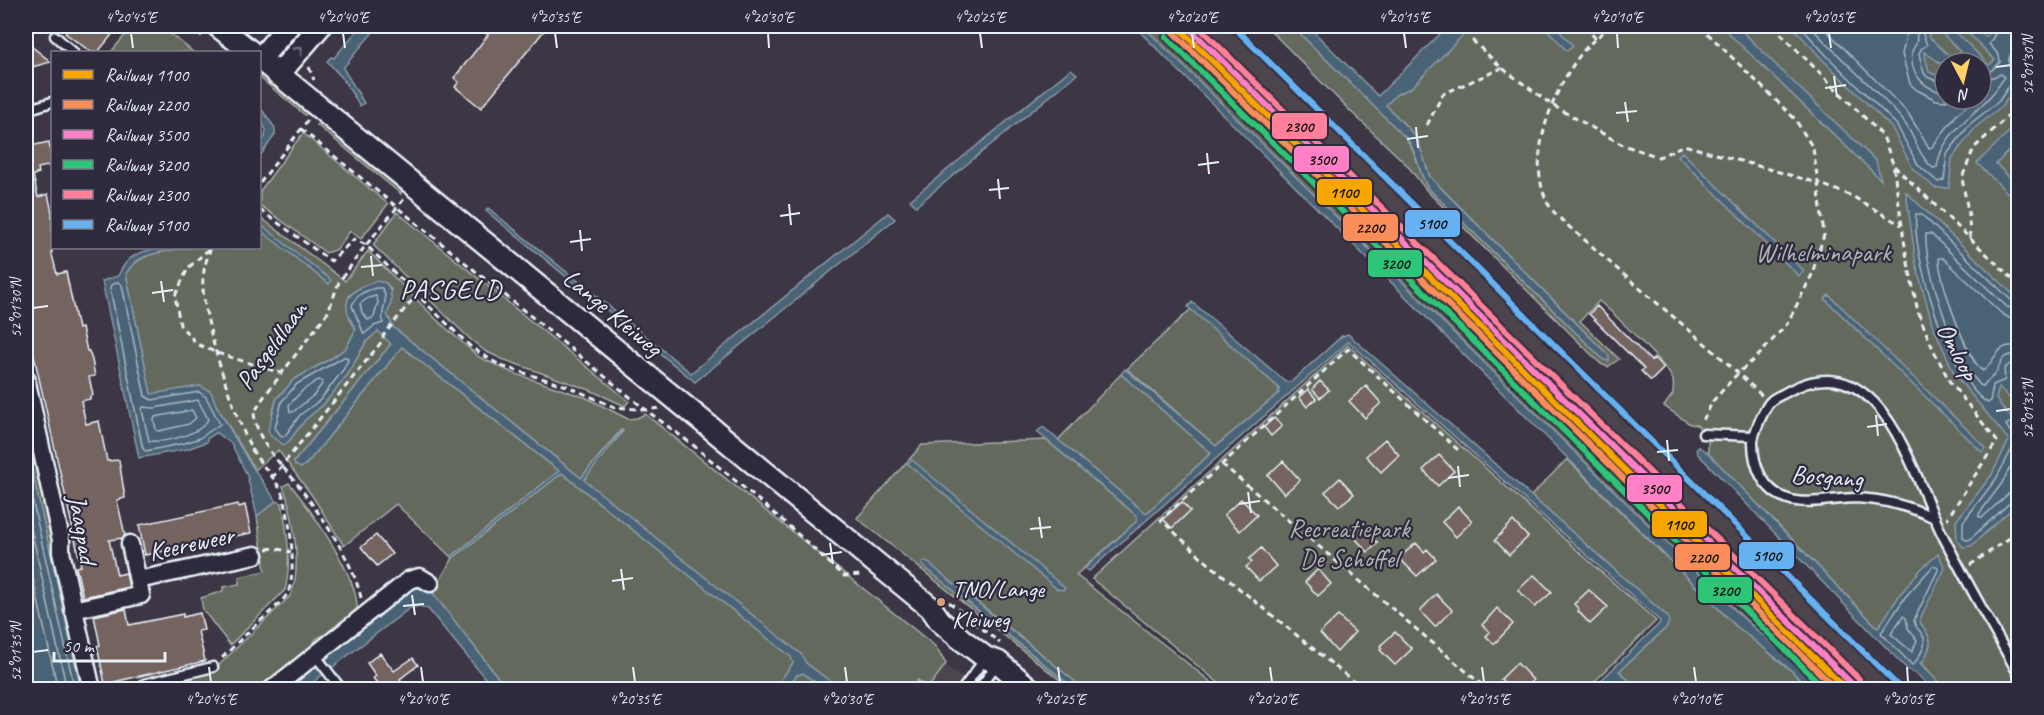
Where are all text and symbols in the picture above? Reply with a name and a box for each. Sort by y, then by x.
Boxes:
text: 4°20'45"E [105,8,159,27]
text: 4°20'40"E [317,8,371,27]
text: 4°20'35"E [529,8,583,27]
text: 4°20'30"E [742,8,796,27]
text: 4°20'25"E [954,8,1008,27]
text: 4°20'20"E [1166,8,1220,27]
text: 4°20'15"E [1378,8,1432,27]
text: 4°20'10"E [1591,8,1645,27]
text: 4°20'05"E [1803,8,1857,27]
text: 52°01'30"N [2019,32,2038,95]
one-way arrow [291,46,302,57]
legend [51,51,261,249]
north arrow [1933,51,1993,111]
text: Railway 1100 [105,64,190,86]
text: N [1956,84,1971,106]
text: Railway 2200 [105,94,190,116]
line badge: 2300 [1271,112,1328,140]
text: 2300 [1285,117,1315,137]
text: Railway 3500 [105,124,190,146]
line badge: 3500 [1293,145,1350,173]
text: 3500 [1308,150,1338,170]
text: Railway 3200 [105,154,190,176]
line badge: 1100 [1316,178,1373,206]
text: 1100 [1330,183,1360,203]
text: Railway 2300 [105,184,190,206]
line badge: 5100 [1404,209,1461,238]
line badge: 2200 [1342,213,1399,242]
text: Railway 5100 [105,214,190,236]
text: 5100 [1418,214,1448,234]
text: 2200 [1356,218,1386,238]
park label: Wilhelminapark [1756,236,1892,269]
line badge: 3200 [1367,249,1423,278]
text: 3200 [1381,254,1411,274]
street label: Lange Kleiweg [556,261,671,365]
district label: PASGELD [400,272,503,306]
text: 52°01'30"N [7,275,26,338]
street label: Pasgeldlaan [228,293,315,396]
street label: Omloop [1929,317,1987,388]
text: 52°01'35"N [2019,376,2038,439]
street label: Bosgang [1790,458,1866,496]
line badge: 3500 [1626,474,1683,503]
text: 3500 [1641,479,1671,499]
street label: Jaagpad [60,490,105,570]
line badge: 1100 [1651,510,1708,538]
park label: Recreatiepark De Schoffel [1288,512,1412,575]
text: 1100 [1665,515,1695,535]
street label: Keereweer [145,518,239,569]
line badge: 5100 [1738,541,1795,570]
line badge: 2200 [1674,543,1731,571]
text: 5100 [1753,546,1783,566]
text: 2200 [1689,548,1719,568]
place label: TNO/Lange Kleiweg [952,574,1046,634]
line badge: 3200 [1697,576,1753,604]
text: 3200 [1711,581,1741,601]
marker: TNO/Lange Kleiweg [935,596,947,608]
text: 52°01'35"N [7,619,26,682]
scale bar [54,625,165,663]
text: 50 m [63,635,96,657]
text: 4°20'45"E [185,690,239,709]
text: 4°20'40"E [397,690,451,709]
text: 4°20'35"E [609,690,663,709]
text: 4°20'30"E [821,690,875,709]
text: 4°20'25"E [1034,690,1088,709]
text: 4°20'20"E [1246,690,1300,709]
text: 4°20'15"E [1458,690,1512,709]
text: 4°20'10"E [1670,690,1724,709]
text: 4°20'05"E [1882,690,1936,709]

